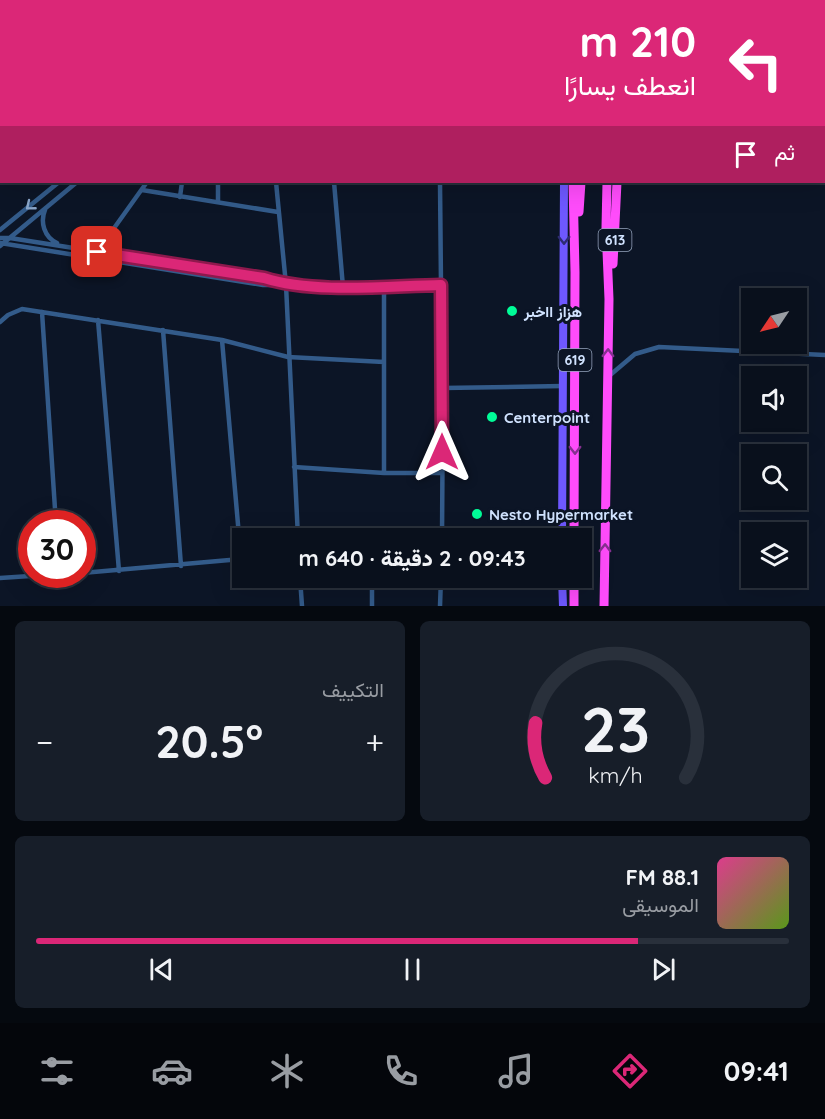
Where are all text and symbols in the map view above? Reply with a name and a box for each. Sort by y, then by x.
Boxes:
text: 210 m [579,15,696,68]
icon: left [717,24,795,102]
text: انعطف يسارًا [564,68,696,102]
icon: arrive [729,138,762,171]
text: ثم [774,138,795,166]
one-way arrow [26,199,37,210]
pin [71,226,122,277]
road number: 613 [598,229,632,251]
icon: arrive [80,235,113,268]
one-way arrow [558,235,570,244]
north arrow [741,288,807,354]
map controls [741,288,807,588]
place label: هزاز ااخبر [523,302,582,321]
marker: هزاز ااخبر [505,304,519,318]
one-way arrow [602,348,615,357]
road number: 619 [558,349,592,371]
button: sound [741,366,807,432]
place label: Centerpoint [504,408,590,427]
marker: Centerpoint [485,410,499,424]
position arrow [410,420,474,484]
button: search [741,444,807,510]
one-way arrow [569,445,581,454]
place label: Nesto Hypermarket [489,505,633,524]
marker: Nesto Hypermarket [470,507,484,521]
speed limit sign: 30 [18,510,96,588]
button: layers [741,522,807,588]
one-way arrow [599,543,611,552]
text: 09:43 · 2 دقيقة · 640 m [298,544,526,572]
text: التكييف [322,677,384,702]
text: 23 [580,690,650,768]
text: 20.5° [155,713,263,769]
text: − [36,721,53,762]
text: + [365,721,384,762]
text: km/h [588,762,642,788]
text: 88.1 FM [625,863,699,891]
text: الموسيقى [622,892,699,917]
icon: previous [145,953,178,986]
icon: pause [396,953,429,986]
icon: next [647,953,680,986]
icon: filters [36,1050,78,1092]
icon: car [151,1050,193,1092]
icon: climate [266,1050,308,1092]
icon: phone [380,1050,422,1092]
icon: music [495,1050,537,1092]
icon: directions [609,1050,651,1092]
text: 09:41 [724,1054,789,1088]

